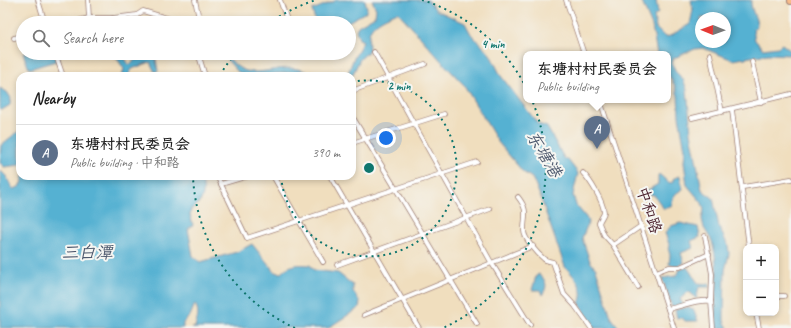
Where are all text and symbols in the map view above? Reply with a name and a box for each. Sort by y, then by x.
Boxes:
north arrow [695,12,731,48]
search box [16,16,356,60]
icon: search [30,27,52,49]
text: Search here [62,29,123,48]
text: 4 min [482,36,505,52]
popup [523,51,671,103]
text: 东塘村村民委员会 [537,60,657,79]
text: 2 min [388,78,411,94]
text: Public building [537,79,599,95]
text: Nearby [32,88,75,109]
pin: A [584,116,610,149]
water label: 东塘港 [522,127,567,183]
your location [376,128,396,148]
text: 东塘村村民委员会 [70,135,190,154]
text: A [42,145,48,161]
text: 390 m [312,145,340,161]
text: Public building · 中和路 [70,155,179,171]
centre of rings [362,161,376,175]
street label: 中和路 [632,184,666,236]
water label: 三白潭 [62,242,114,263]
map controls [743,244,779,316]
button: + [743,244,779,280]
button: − [743,280,779,316]

